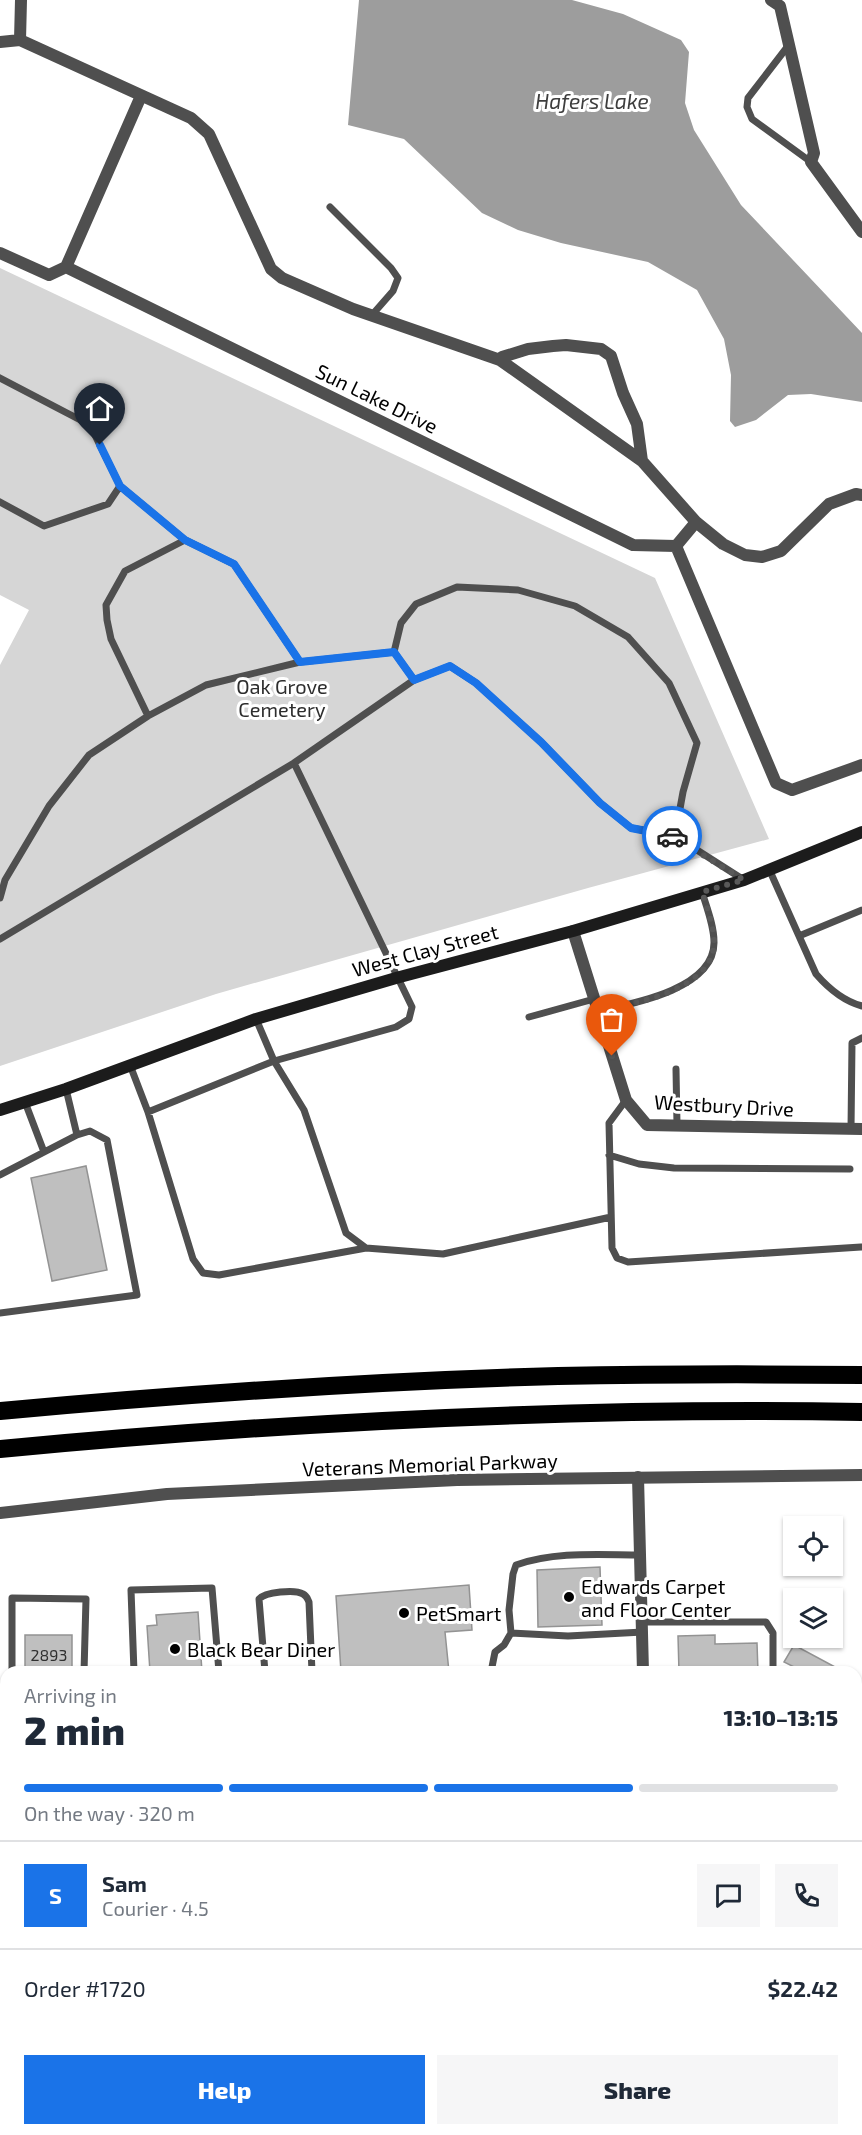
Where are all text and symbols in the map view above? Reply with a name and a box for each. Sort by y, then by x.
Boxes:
water label: Hafers Lake [535,88,649,113]
street label: Sun Lake Drive [312,358,442,438]
pin [74,383,125,445]
icon: home [83,392,116,425]
park label: Oak Grove Cemetery [236,674,328,721]
courier [642,806,702,866]
icon: car [656,820,689,853]
street label: West Clay Street [349,919,501,981]
pin [586,994,637,1056]
icon: bag [595,1003,628,1036]
street label: Westbury Drive [653,1089,795,1121]
street label: Veterans Memorial Parkway [302,1448,559,1480]
map controls [783,1516,843,1648]
button: locate [783,1516,843,1576]
place label: Edwards Carpet and Floor Center [581,1574,731,1621]
button: layers [783,1588,843,1648]
marker: Edwards Carpet and Floor Center [562,1590,576,1604]
place label: PetSmart [416,1601,502,1625]
marker: PetSmart [397,1606,411,1620]
place label: Black Bear Diner [187,1637,335,1661]
marker: Black Bear Diner [168,1642,182,1656]
house number: 2893 [31,1645,67,1664]
text: Arriving in [24,1683,117,1707]
text: 13:10–13:15 [724,1704,838,1730]
text: 2 min [24,1706,125,1753]
text: On the way · 320 m [24,1801,195,1825]
button: chat [697,1864,760,1927]
button: phone [775,1864,838,1927]
text: Sam [102,1870,147,1896]
text: S [49,1882,62,1908]
text: Courier · 4.5 [102,1896,209,1920]
text: Order #1720 [24,1975,146,2001]
text: $22.42 [768,1975,838,2001]
button: Help [24,2055,425,2124]
button: Share [437,2055,838,2124]

